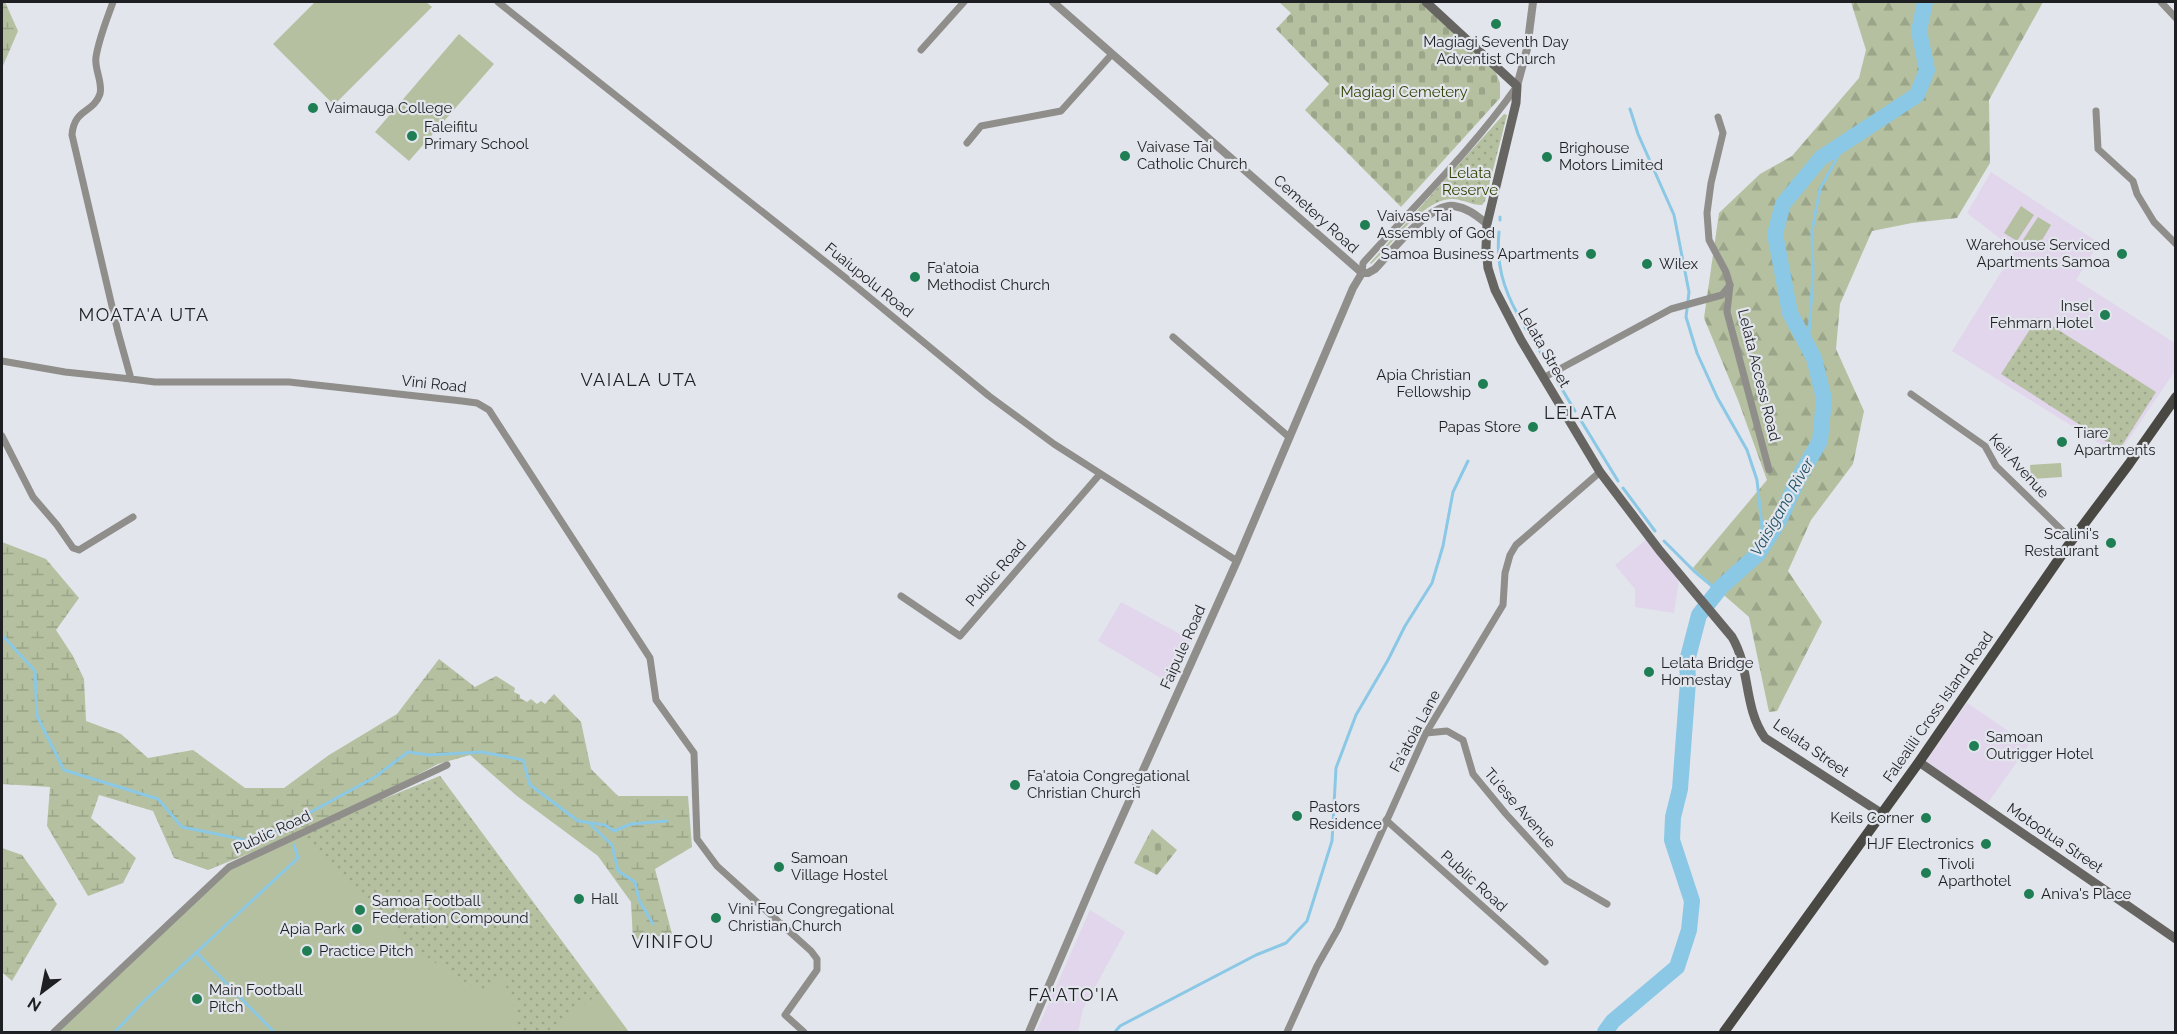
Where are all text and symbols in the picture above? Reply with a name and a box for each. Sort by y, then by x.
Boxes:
marker: Magiagi Seventh Day Adventist Church [1489,17,1503,31]
place label: Magiagi Seventh Day Adventist Church [1423,33,1569,68]
park label: Magiagi Cemetery [1340,83,1468,101]
place label: Vaimauga College [325,99,452,117]
marker: Vaimauga College [306,101,320,115]
place label: Faleifitu Primary School [424,118,530,153]
marker: Faleifitu Primary School [405,129,419,143]
place label: Vaivase Tai Catholic Church [1137,138,1247,173]
place label: Brighouse Motors Limited [1559,139,1663,174]
marker: Vaivase Tai Catholic Church [1118,149,1132,163]
marker: Brighouse Motors Limited [1540,150,1554,164]
park label: Lelata Reserve [1442,164,1498,199]
street label: Cemetery Road [1270,171,1362,257]
place label: Vaivase Tai Assembly of God [1377,207,1495,242]
marker: Vaivase Tai Assembly of God [1358,218,1372,232]
place label: Warehouse Serviced Apartments Samoa [1966,236,2110,271]
street label: Fuaiupolu Road [821,239,917,321]
place label: Samoa Business Apartments [1381,245,1579,263]
marker: Samoa Business Apartments [1584,247,1598,261]
marker: Warehouse Serviced Apartments Samoa [2115,247,2129,261]
place label: Wilex [1659,255,1699,273]
marker: Wilex [1640,257,1654,271]
place label: Fa'atoia Methodist Church [927,259,1050,294]
marker: Fa'atoia Methodist Church [908,270,922,284]
place label: Insel Fehmarn Hotel [1990,297,2094,332]
district label: MOATA'A UTA [78,304,210,325]
street label: Lelata Street [1514,305,1574,391]
street label: Lelata Access Road [1734,307,1784,443]
marker: Insel Fehmarn Hotel [2098,308,2112,322]
place label: Apia Christian Fellowship [1376,366,1471,401]
district label: VAIALA UTA [580,369,698,390]
street label: Vini Road [401,372,467,396]
marker: Apia Christian Fellowship [1476,377,1490,391]
district label: LELATA [1544,402,1618,423]
place label: Papas Store [1438,418,1521,436]
marker: Papas Store [1526,420,1540,434]
place label: Tiare Apartments [2074,424,2155,459]
street label: Keil Avenue [1985,430,2053,502]
marker: Tiare Apartments [2055,435,2069,449]
water label: Vaisigano River [1746,454,1818,559]
place label: Scalini's Restaurant [2024,525,2099,560]
street label: Public Road [962,536,1030,610]
marker: Scalini's Restaurant [2104,536,2118,550]
street label: Faipule Road [1156,602,1210,692]
street label: Falealili Cross Island Road [1879,628,1997,786]
place label: Lelata Bridge Homestay [1661,654,1754,689]
marker: Lelata Bridge Homestay [1642,665,1656,679]
street label: Fa'atoia Lane [1386,687,1444,775]
street label: Lelata Street [1770,715,1852,781]
place label: Samoan Outrigger Hotel [1986,728,2094,763]
marker: Samoan Outrigger Hotel [1967,739,1981,753]
street label: Tu'ese Avenue [1480,764,1560,852]
place label: Fa'atoia Congregational Christian Church [1027,767,1191,802]
marker: Fa'atoia Congregational Christian Church [1008,778,1022,792]
place label: Pastors Residence [1309,798,1382,833]
street label: Motootua Street [2004,799,2106,877]
street label: Public Road [231,806,313,858]
marker: Pastors Residence [1290,809,1304,823]
place label: Keils Corner [1830,809,1915,827]
marker: Keils Corner [1919,811,1933,825]
place label: HJF Electronics [1867,835,1974,853]
marker: HJF Electronics [1979,837,1993,851]
street label: Public Road [1437,847,1511,915]
place label: Samoan Village Hostel [791,849,889,884]
place label: Tivoli Aparthotel [1938,855,2012,890]
marker: Samoan Village Hostel [772,860,786,874]
marker: Tivoli Aparthotel [1919,866,1933,880]
place label: Aniva's Place [2041,885,2132,903]
marker: Aniva's Place [2022,887,2036,901]
place label: Hall [591,890,619,908]
place label: Samoa Football Federation Compound [372,892,529,927]
marker: Hall [572,892,586,906]
place label: Vini Fou Congregational Christian Church [728,900,895,935]
marker: Samoa Football Federation Compound [353,903,367,917]
marker: Vini Fou Congregational Christian Church [709,911,723,925]
place label: Apia Park [280,920,345,938]
marker: Apia Park [350,922,364,936]
district label: VINIFOU [631,931,715,952]
place label: Practice Pitch [319,942,414,960]
marker: Practice Pitch [300,944,314,958]
north arrow [12,962,72,1022]
place label: Main Football Pitch [209,981,304,1016]
district label: FA'ATO'IA [1028,984,1120,1005]
marker: Main Football Pitch [190,992,204,1006]
text: N [24,993,45,1016]

